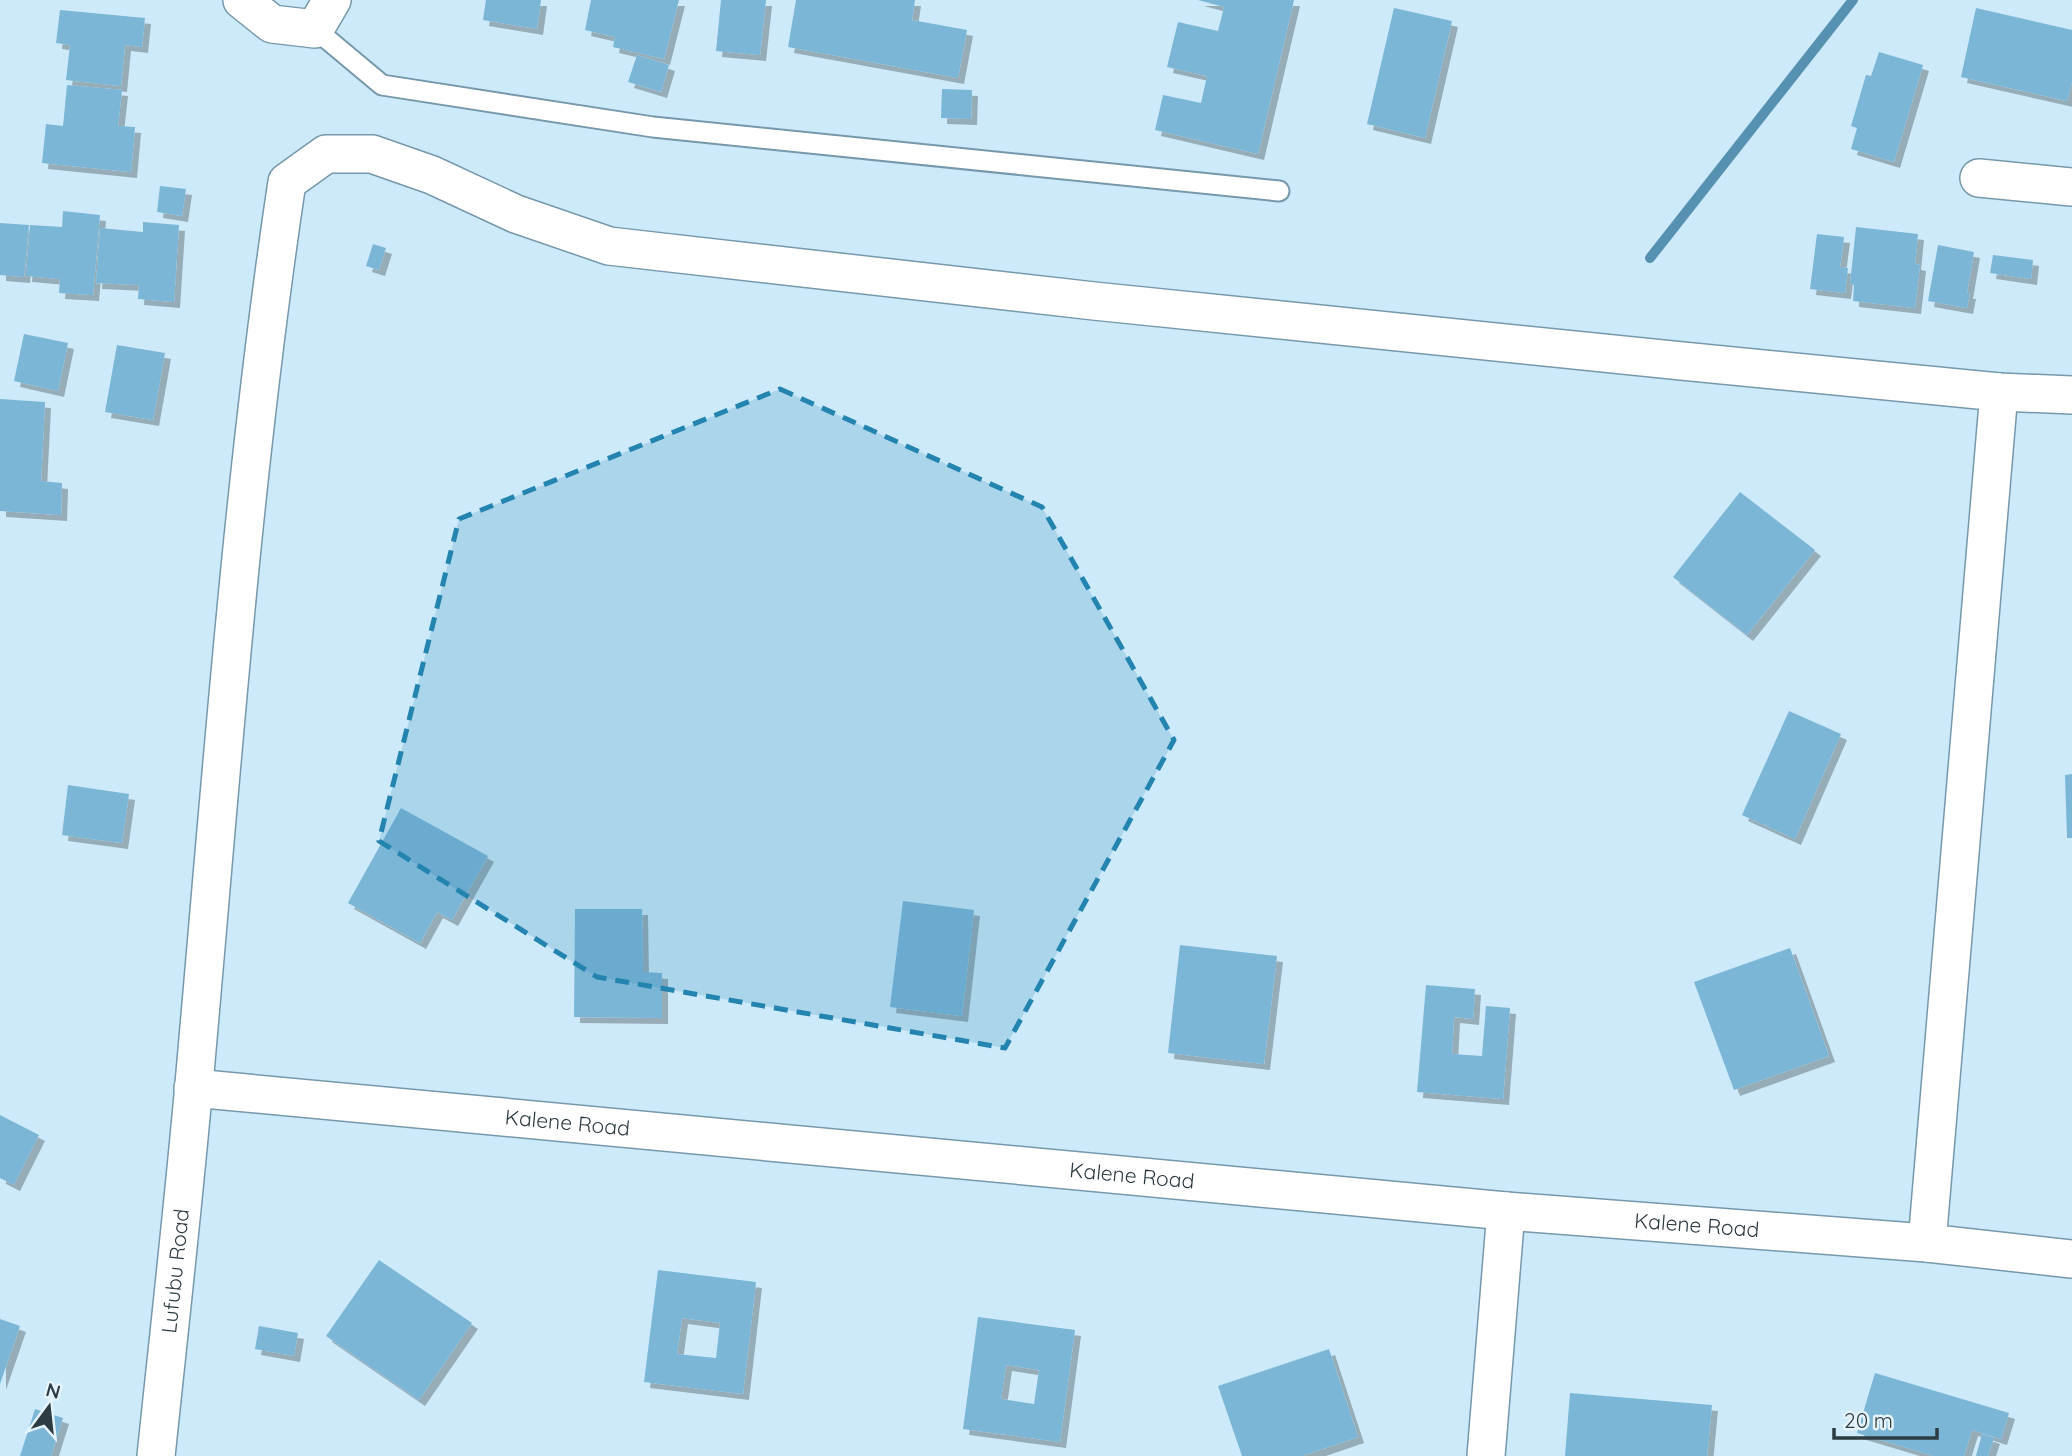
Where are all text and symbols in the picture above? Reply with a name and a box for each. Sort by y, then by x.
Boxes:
street label: Kalene Road [504,1103,631,1141]
street label: Kalene Road [1068,1156,1196,1194]
street label: Lufubu Road [155,1207,194,1335]
street label: Kalene Road [1633,1207,1760,1242]
north arrow [14,1372,84,1442]
text: N [44,1377,63,1404]
scale bar [1834,1396,1937,1440]
text: 20 m [1844,1407,1893,1433]

